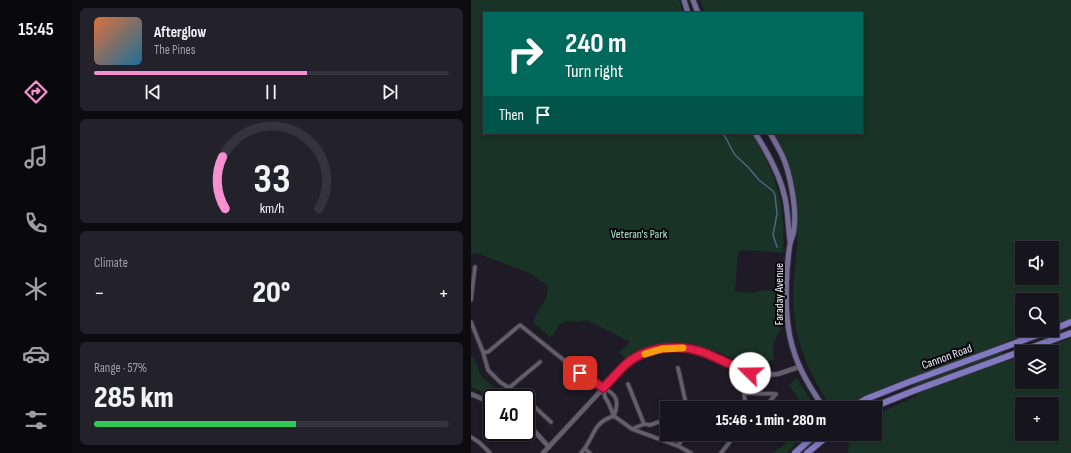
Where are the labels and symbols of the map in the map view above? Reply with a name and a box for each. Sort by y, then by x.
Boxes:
park label: Veteran's Park [611,227,668,242]
street label: Faraday Avenue [772,263,787,325]
street label: Cannon Road [920,341,974,373]
position arrow [729,352,771,394]
pin [563,356,597,390]
speed limit sign: 40 [483,389,535,441]

